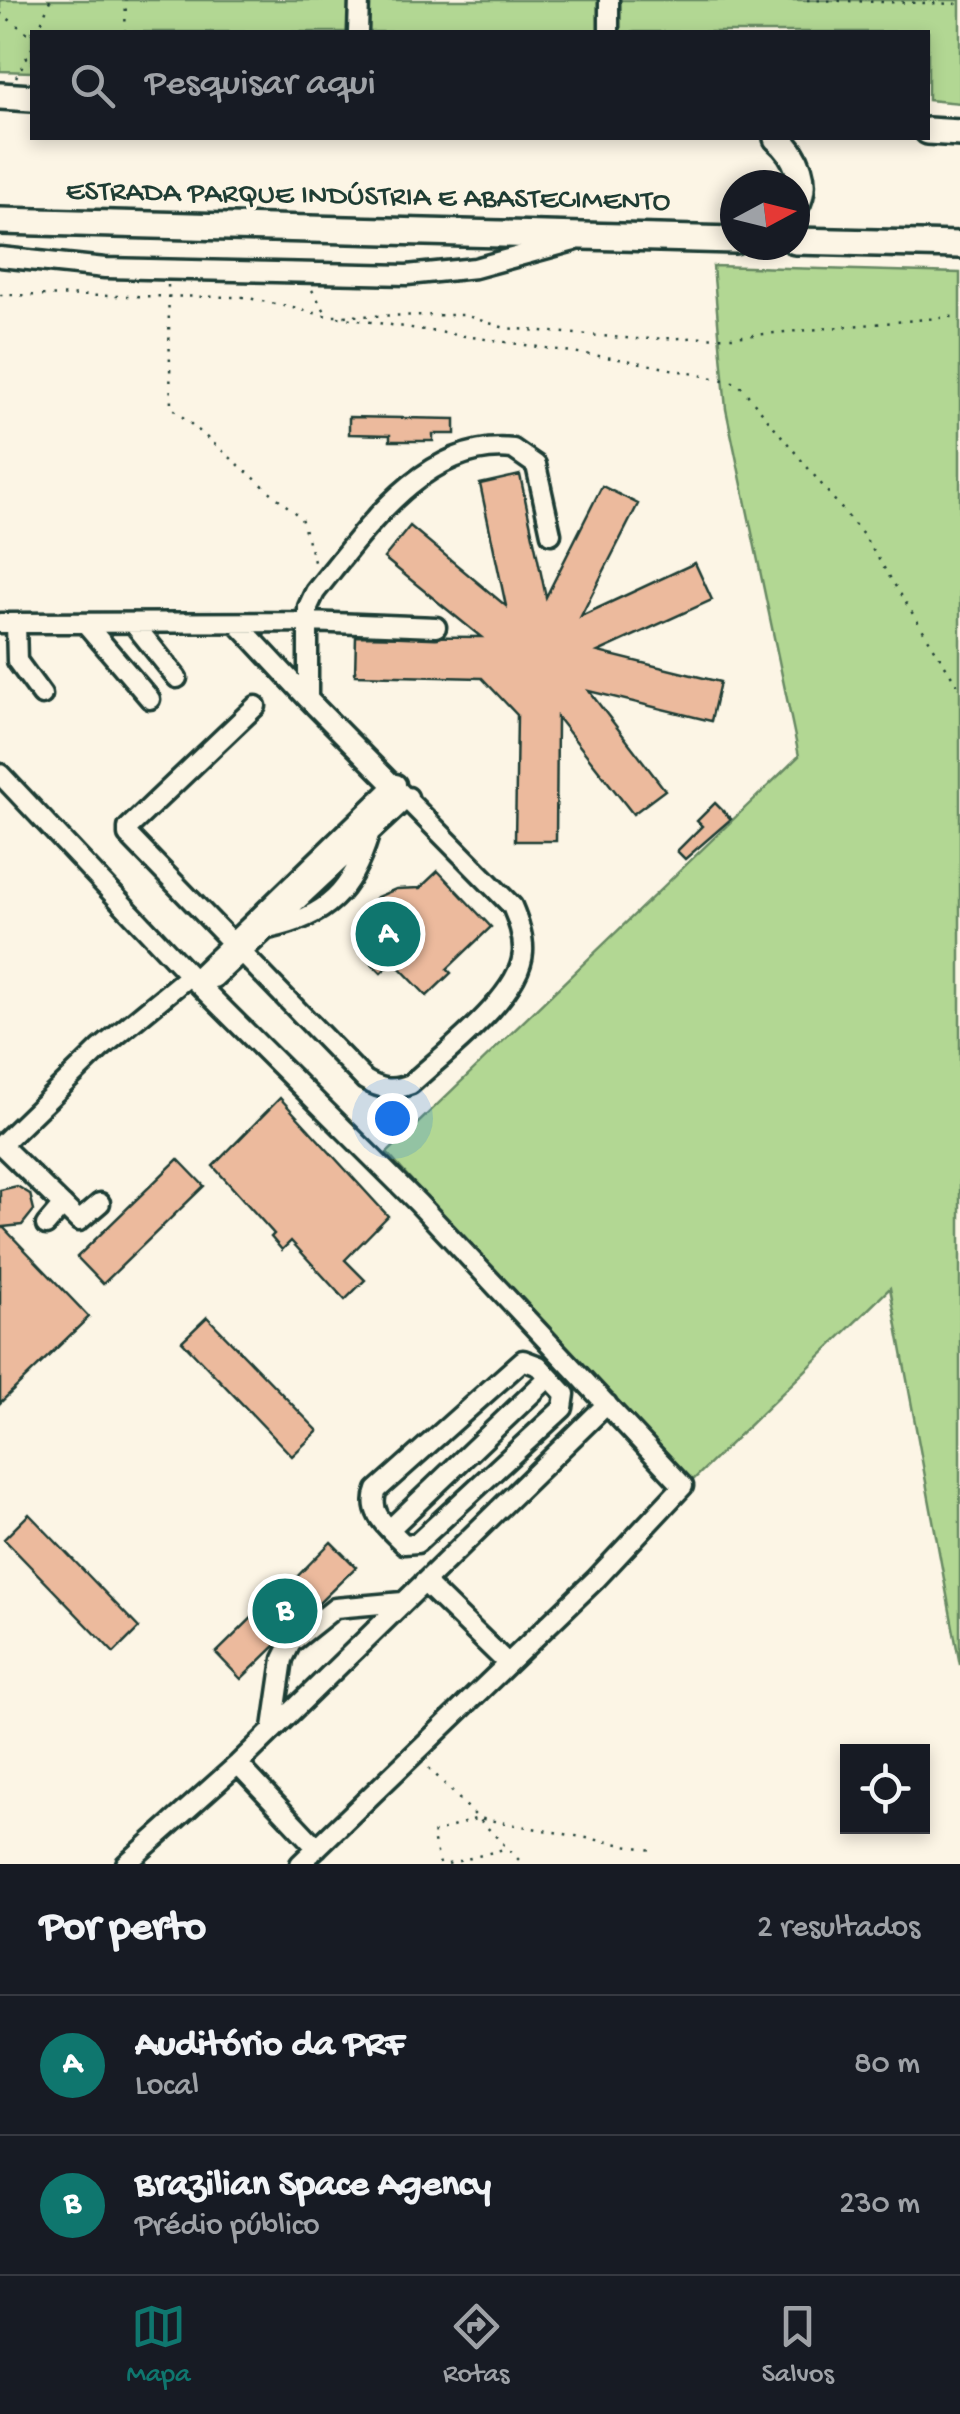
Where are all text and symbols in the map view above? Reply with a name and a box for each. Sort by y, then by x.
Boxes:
search box [30,30,930,140]
icon: search [65,58,120,113]
text: Pesquisar aqui [145,63,376,107]
north arrow [720,170,810,260]
street label: ESTRADA PARQUE INDÚSTRIA E ABASTECIMENTO [65,175,671,221]
pin: A [356,896,420,972]
your location [367,1093,418,1144]
pin: B [252,1574,318,1648]
map controls [840,1744,930,1834]
button: locate [840,1744,930,1834]
text: Por perto [40,1905,206,1954]
text: 2 resultados [757,1910,920,1948]
text: Auditório da PRF [135,2024,404,2068]
text: A [63,2046,82,2084]
text: 80 m [854,2046,920,2084]
text: Local [135,2068,199,2106]
text: Brazilian Space Agency [135,2164,491,2208]
text: B [64,2186,81,2224]
text: 230 m [839,2186,920,2224]
text: Prédio público [135,2208,320,2246]
tab: Mapa [126,2299,191,2392]
tab: Rotas [443,2299,509,2392]
tab: Salvos [762,2299,834,2392]

